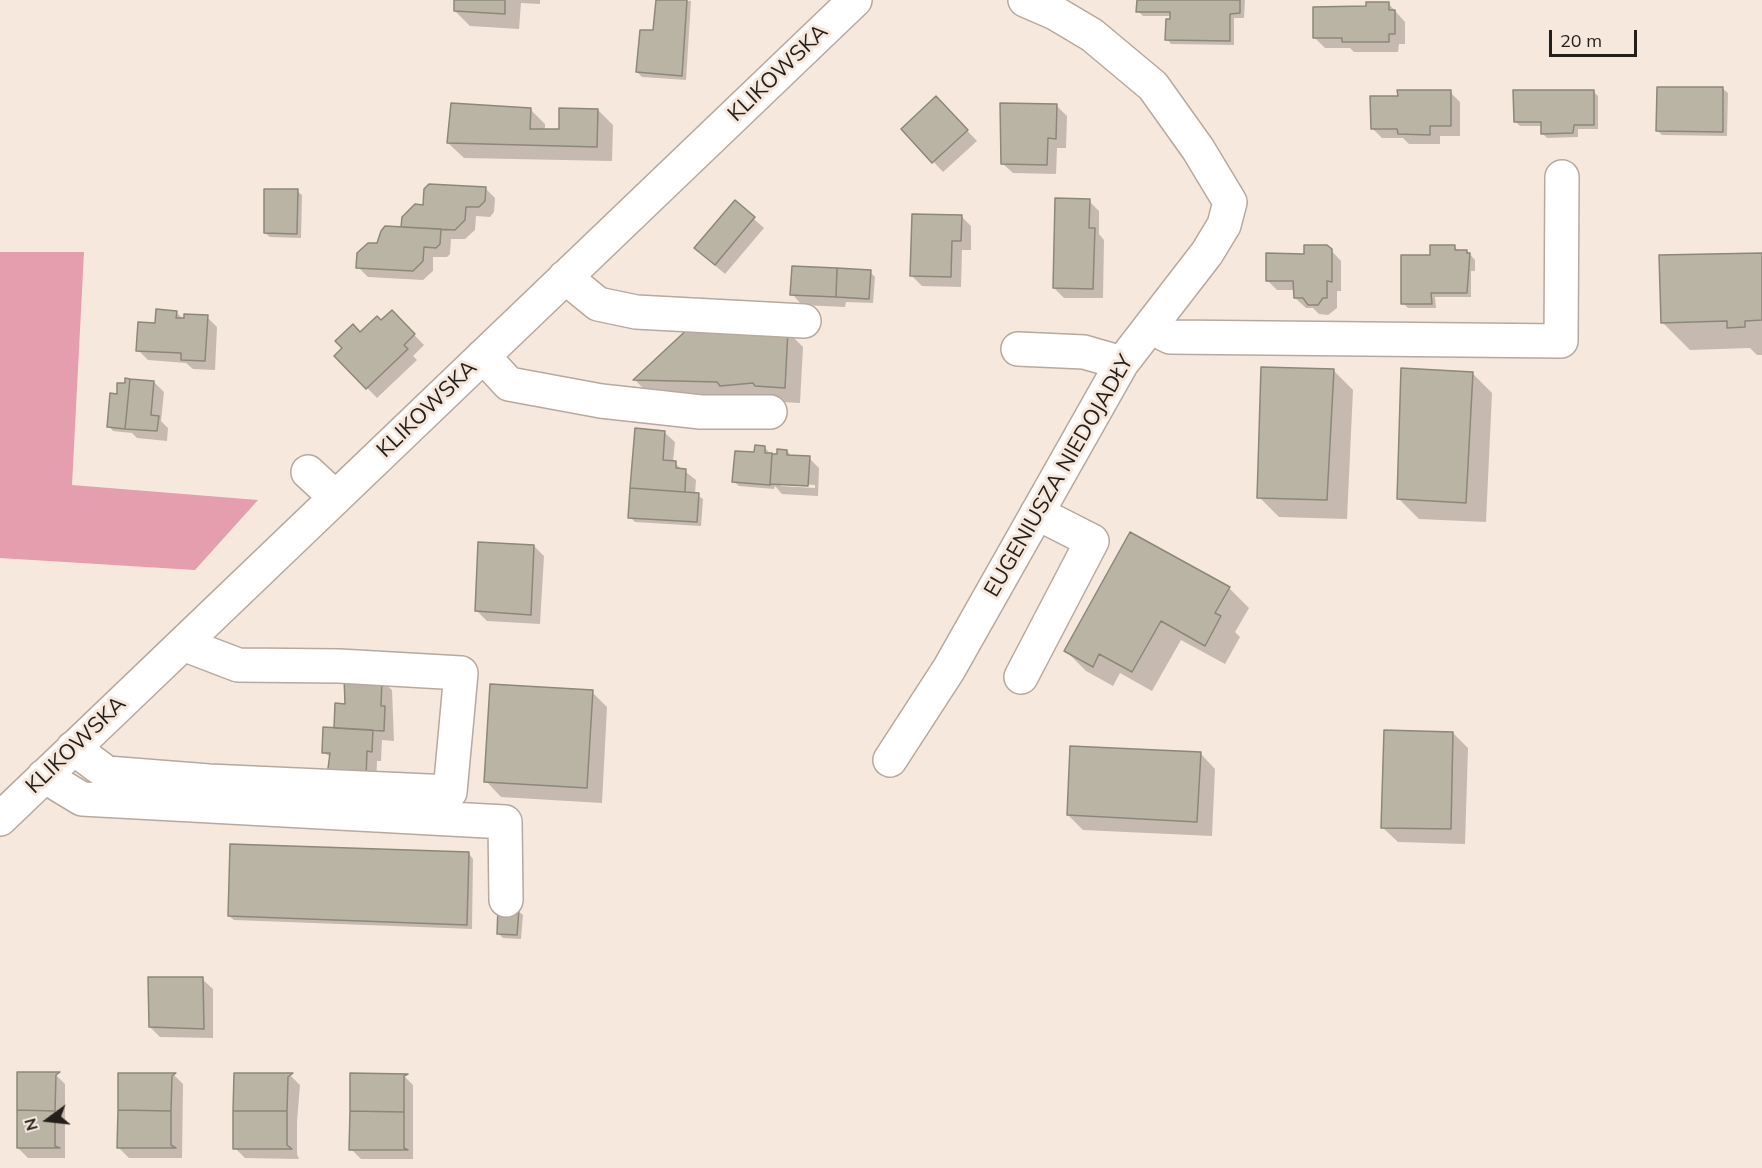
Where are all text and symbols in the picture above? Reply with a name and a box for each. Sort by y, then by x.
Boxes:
scale bar [1552,18,1640,56]
street label: KLIKOWSKA [722,19,834,127]
text: 20 m [1560,29,1602,52]
street label: EUGENIUSZA NIEDOJADŁY [979,350,1139,602]
street label: KLIKOWSKA [371,355,483,463]
street label: KLIKOWSKA [20,691,132,799]
north arrow [18,1090,78,1150]
text: N [19,1116,42,1133]

